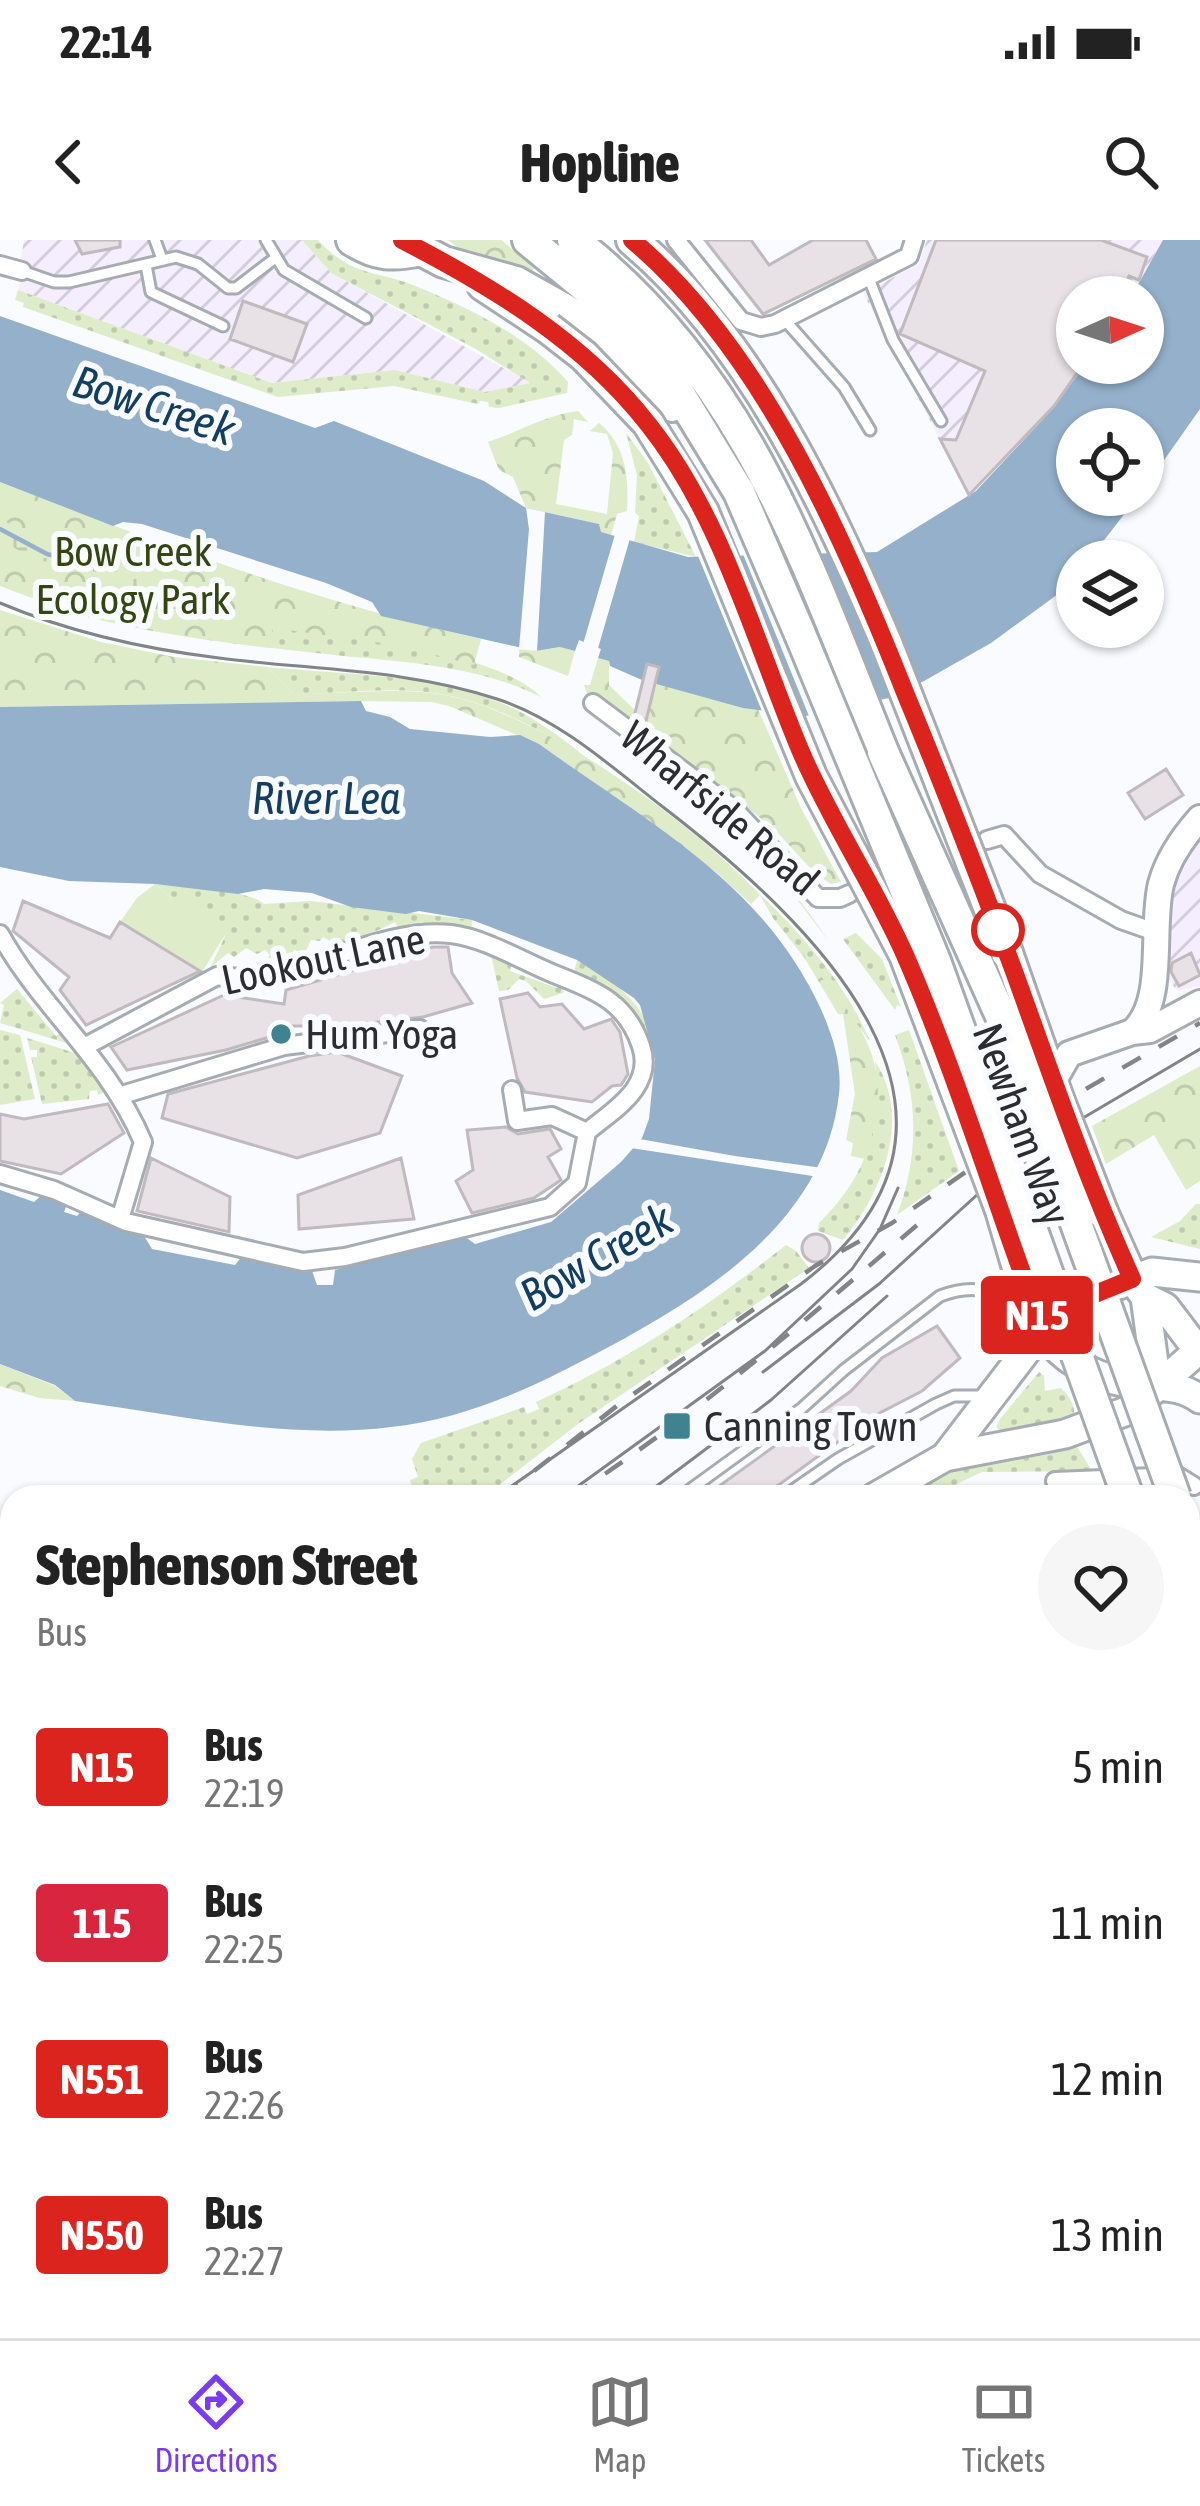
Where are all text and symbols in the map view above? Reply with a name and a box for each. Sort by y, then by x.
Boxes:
text: 22:14 [60,16,153,68]
icon: back [36,129,102,195]
icon: search [1098,129,1164,195]
text: Hopline [520,132,680,193]
north arrow [1056,276,1164,384]
map controls [1056,276,1164,648]
water label: Bow Creek [67,354,243,456]
button: locate [1056,408,1164,516]
park label: Bow Creek Ecology Park [36,527,230,623]
button: layers [1056,540,1164,648]
street label: Wharfside Road [611,711,829,905]
water label: River Lea [252,772,400,824]
unlabelled marker [973,905,1023,955]
street label: Lookout Lane [217,914,429,1004]
place label: Hum Yoga [305,1010,458,1058]
street label: Newham Way [963,1017,1081,1231]
marker: Hum Yoga [268,1021,294,1047]
water label: Bow Creek [511,1192,682,1321]
line badge: N15 [968,1276,1106,1354]
text: N15 [1005,1291,1069,1339]
place label: Canning Town [704,1402,918,1450]
marker: Canning Town [661,1410,693,1442]
button: heart [1038,1524,1164,1650]
text: Stephenson Street [36,1532,417,1597]
text: Bus [36,1610,87,1654]
text: Bus [204,1719,263,1771]
text: 5 min [1072,1741,1164,1793]
text: N15 [70,1743,134,1791]
text: 22:19 [204,1771,284,1815]
text: Bus [204,1875,263,1927]
text: 11 min [1051,1897,1164,1949]
text: 115 [72,1899,132,1947]
text: 22:25 [204,1927,284,1971]
text: Bus [204,2031,263,2083]
text: 12 min [1051,2053,1164,2105]
text: N551 [60,2055,144,2103]
text: 22:26 [204,2083,284,2127]
text: Bus [204,2187,263,2239]
text: 13 min [1051,2209,1164,2261]
text: N550 [60,2211,144,2259]
text: 22:27 [204,2239,284,2283]
tab: Directions [155,2369,278,2479]
tab: Map [587,2369,653,2479]
tab: Tickets [962,2369,1045,2479]

